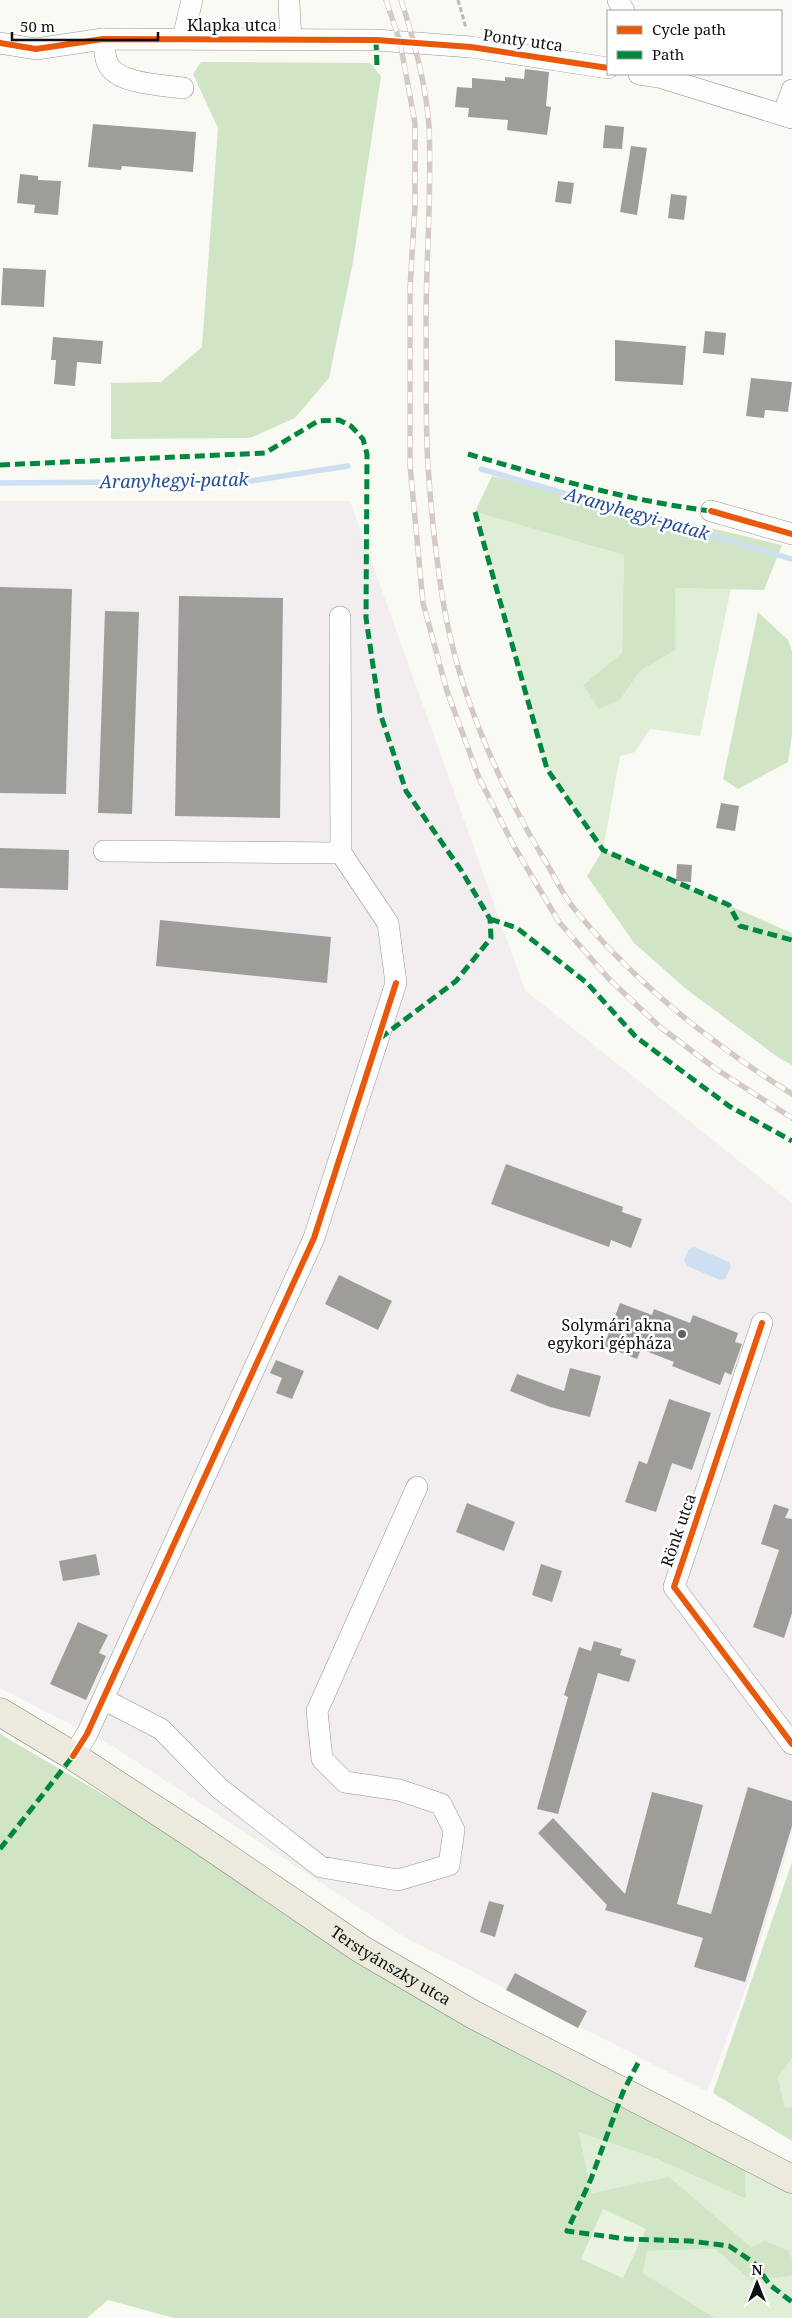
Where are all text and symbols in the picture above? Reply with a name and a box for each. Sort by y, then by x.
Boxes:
scale bar [12,10,159,42]
legend [607,10,782,75]
street label: Klapka utca [187,14,277,36]
text: 50 m [20,16,55,36]
text: Cycle path [652,19,727,39]
street label: Ponty utca [481,23,565,57]
text: Path [652,44,685,64]
water label: Aranyhegyi-patak [97,467,250,493]
water label: Aranyhegyi-patak [560,480,713,545]
place label: Solymári akna egykori gépháza [547,1314,672,1354]
marker: Solymári akna egykori gépháza [676,1328,688,1340]
street label: Rönk utca [655,1490,701,1570]
street label: Terstyánszky utca [326,1920,455,2010]
north arrow [732,2258,782,2308]
text: N [751,2260,763,2279]

